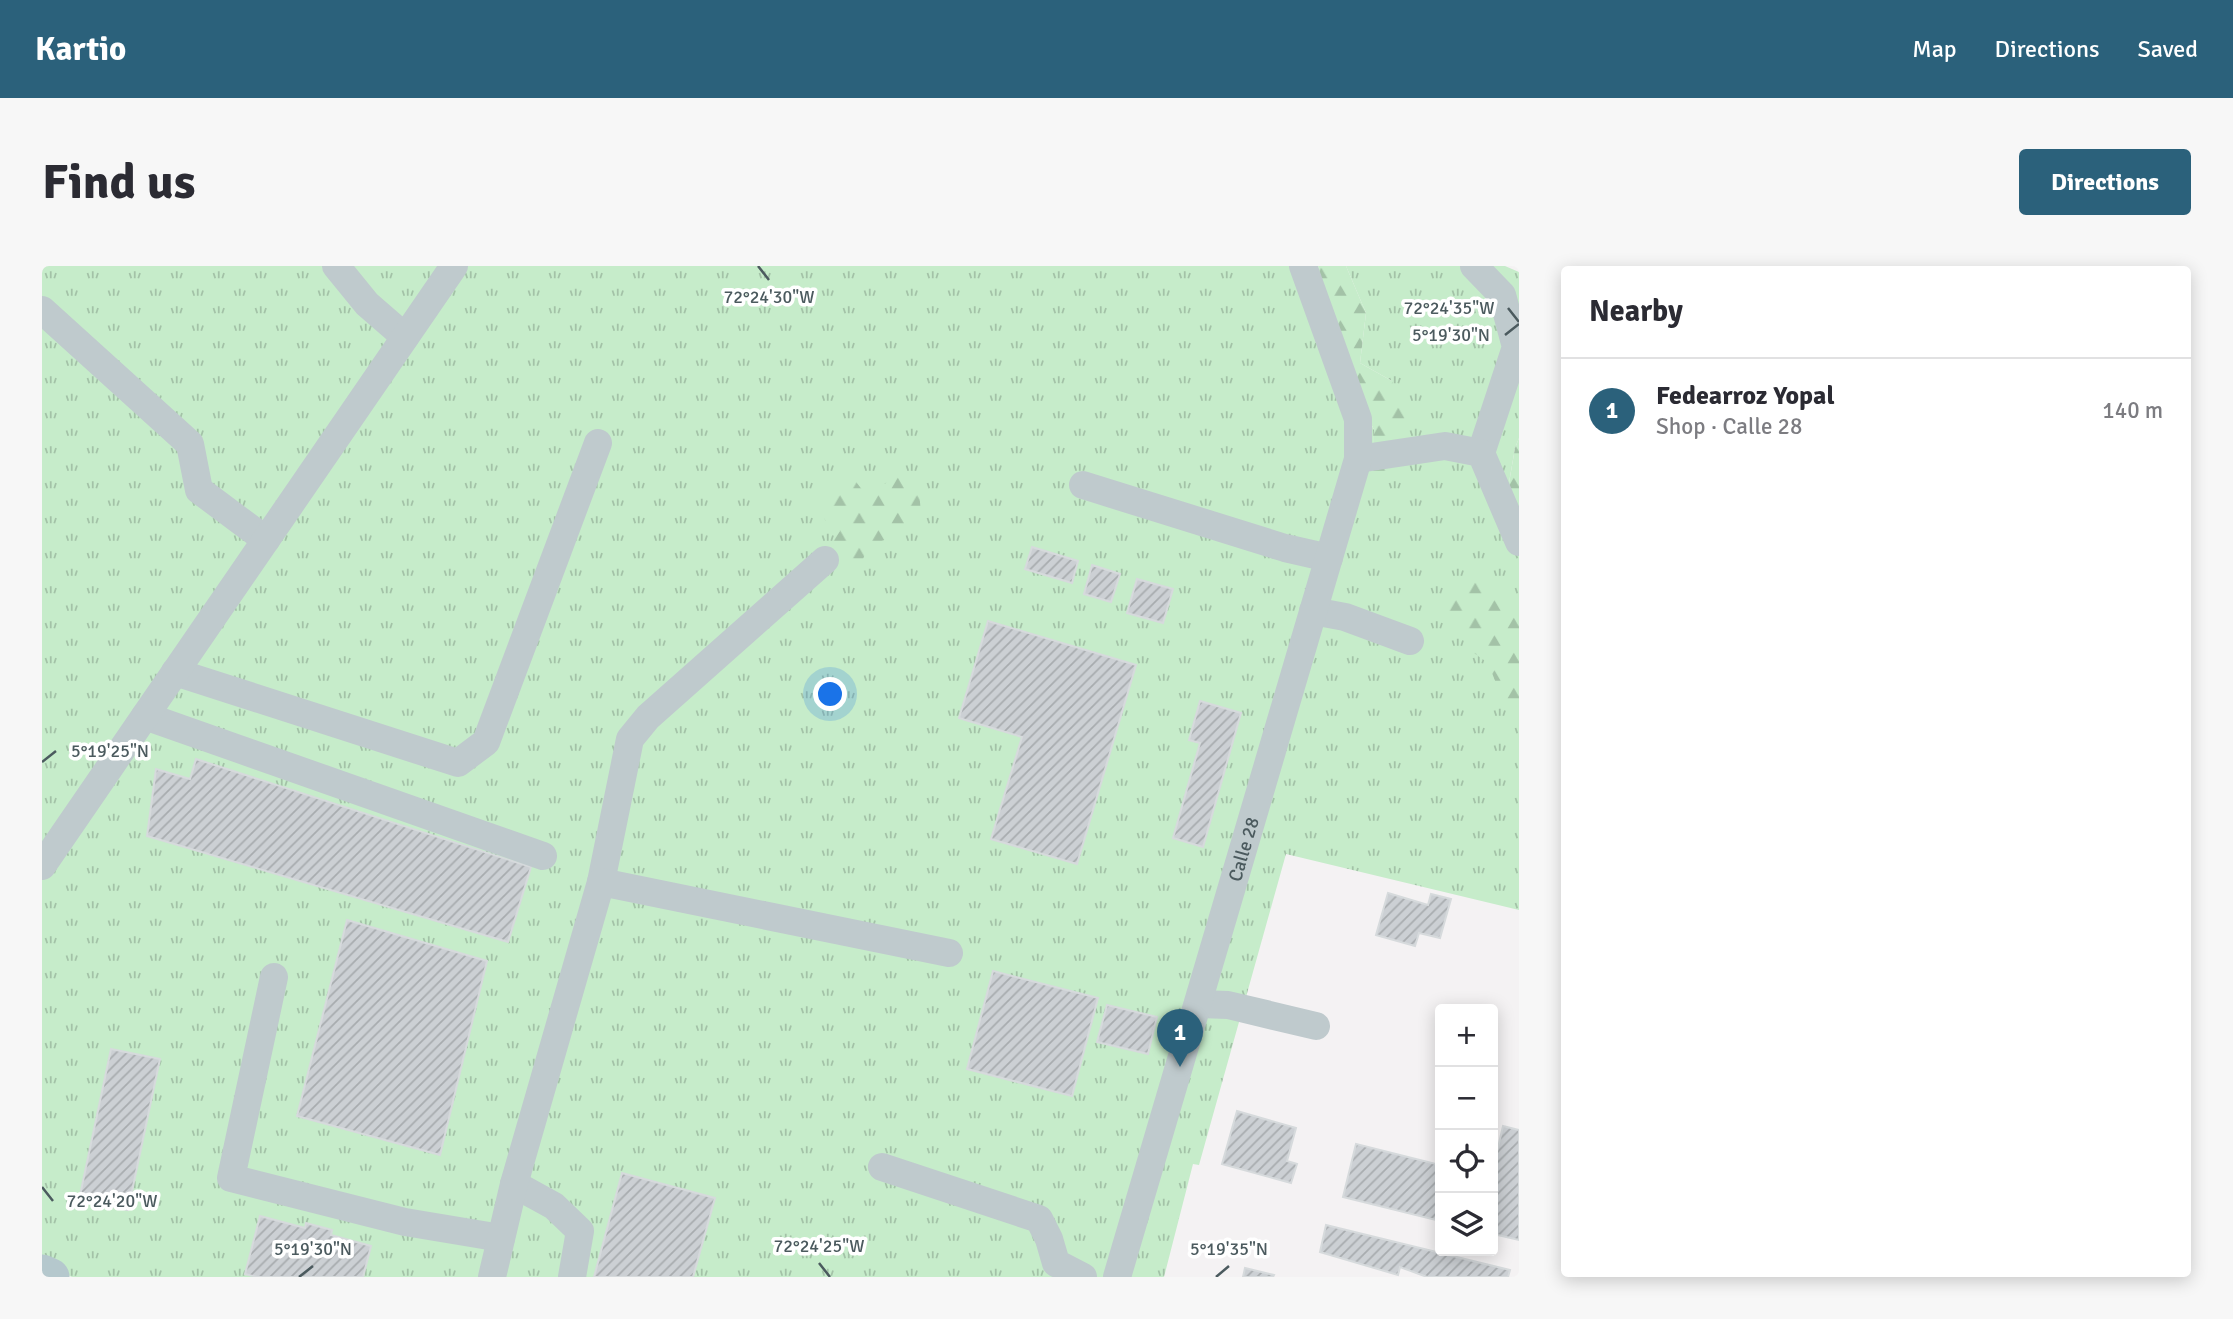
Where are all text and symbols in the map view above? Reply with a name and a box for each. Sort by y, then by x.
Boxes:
text: Kartio [35,29,126,70]
text: Map [1912,34,1957,64]
text: Directions [1995,34,2100,64]
text: Saved [2138,34,2198,64]
button: Directions [2019,149,2191,215]
text: Find us [42,152,195,212]
text: 72°24'30"W [724,286,814,308]
text: Nearby [1589,293,1683,330]
text: 72°24'35"W [1404,297,1494,319]
text: 5°19'30"N [1412,324,1490,346]
text: Fedearroz Yopal [1656,380,1835,412]
text: 1 [1606,396,1618,425]
text: 140 m [2102,396,2163,425]
text: Shop · Calle 28 [1656,412,1802,441]
your location [813,677,847,711]
text: 5°19'25"N [71,740,149,762]
street label: Calle 28 [1223,814,1265,885]
map controls [1435,1004,1498,1256]
button: + [1435,1004,1498,1067]
pin: 1 [1157,1009,1203,1067]
button: − [1435,1067,1498,1130]
button: locate [1435,1130,1498,1193]
text: 72°24'20"W [67,1190,157,1212]
button: layers [1435,1193,1498,1256]
text: 72°24'25"W [774,1235,864,1257]
text: 5°19'30"N [274,1238,352,1260]
text: 5°19'35"N [1190,1238,1268,1260]

